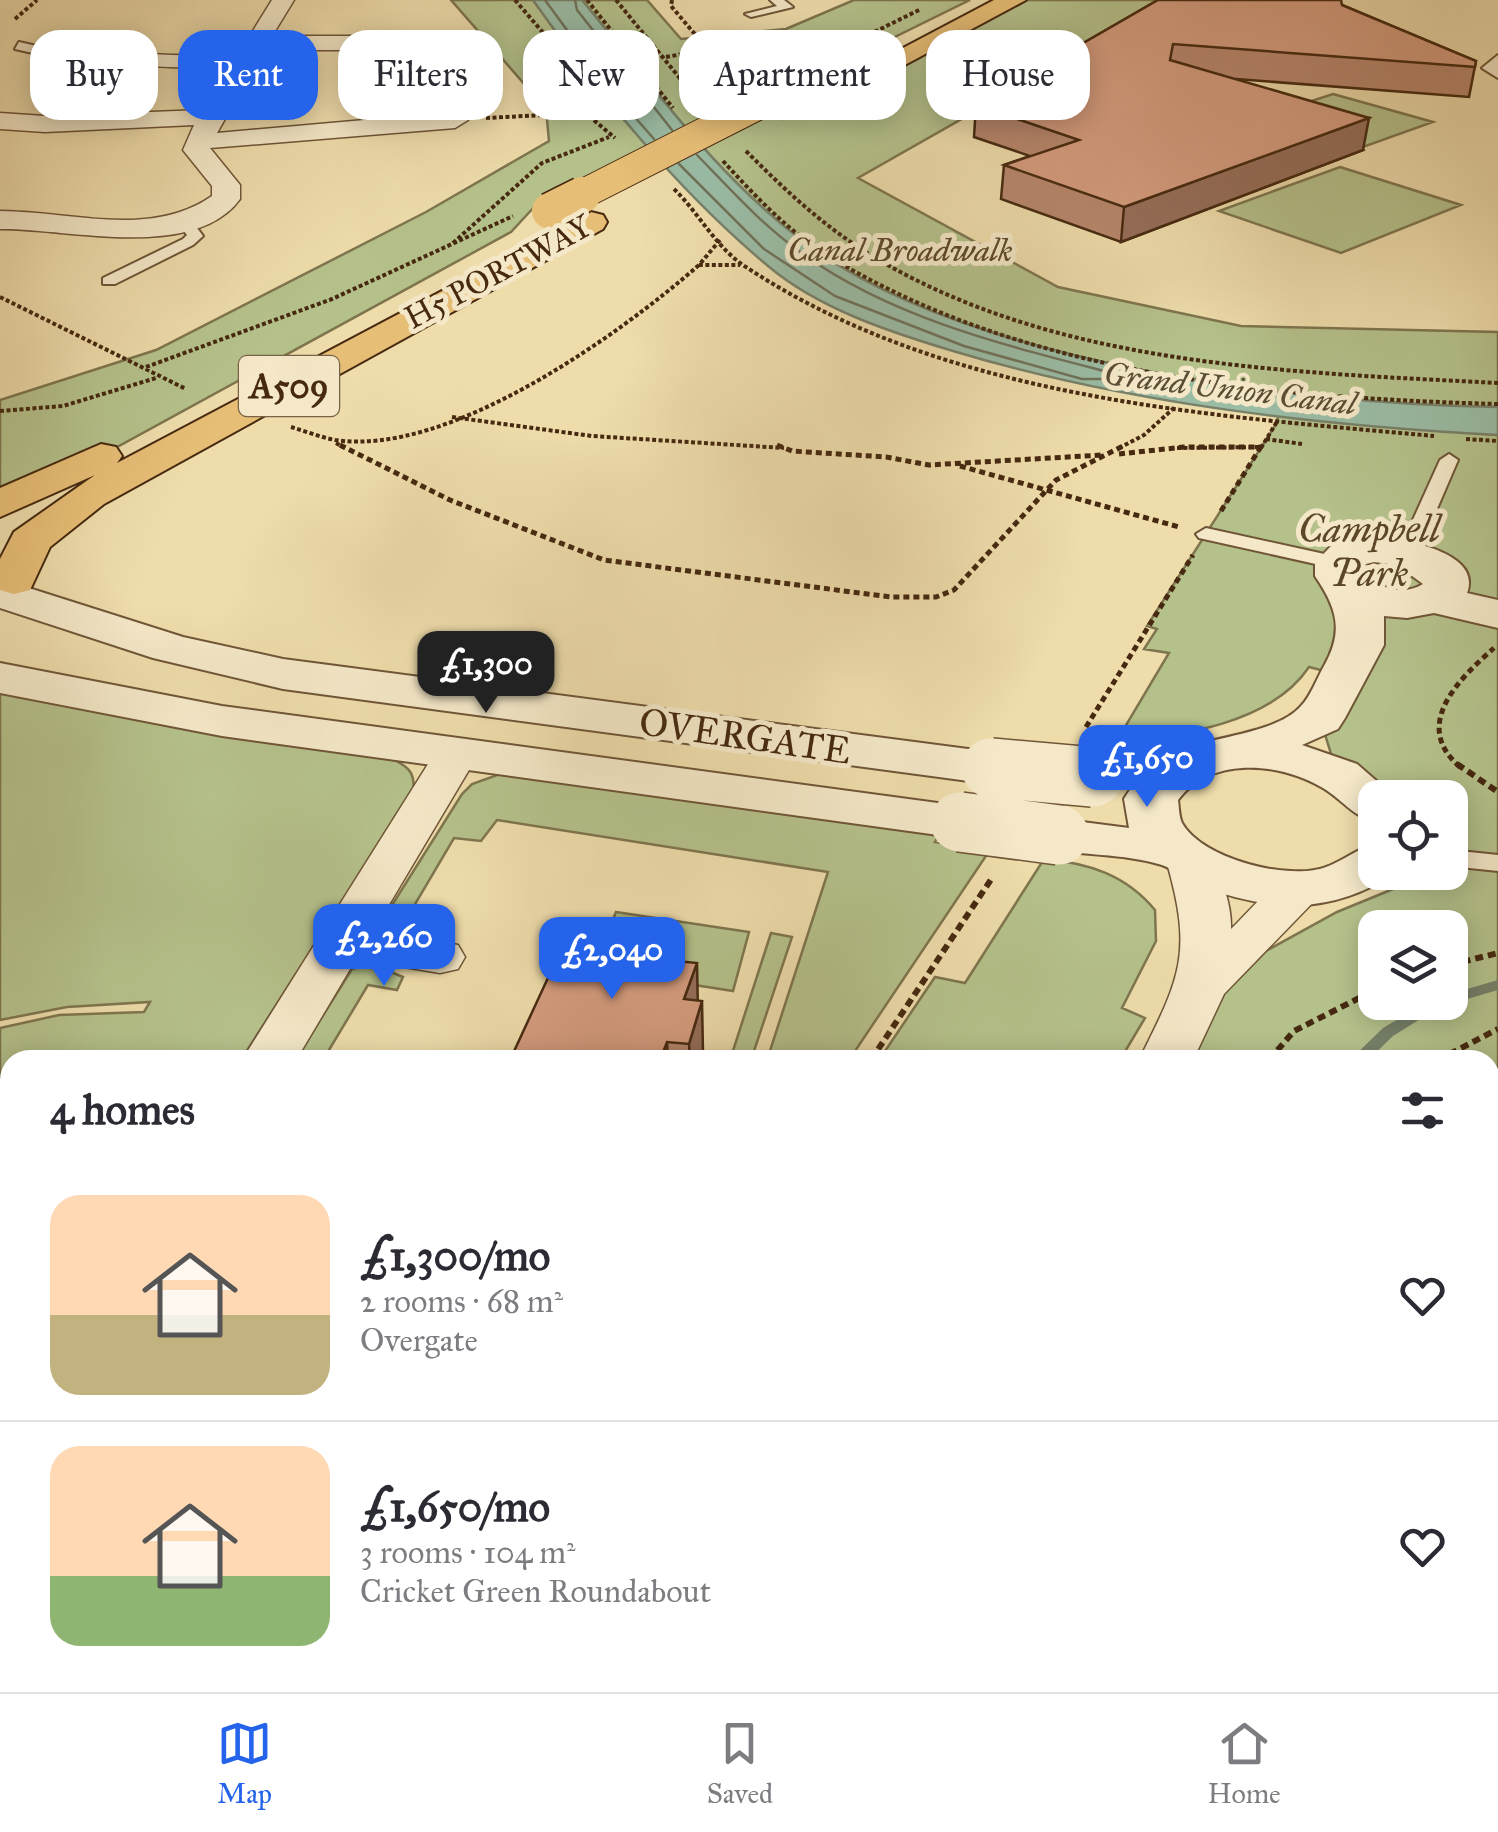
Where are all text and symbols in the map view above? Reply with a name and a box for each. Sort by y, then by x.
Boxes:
chip: Buy [30,30,158,120]
chip: Rent [178,30,318,120]
chip: Filters [338,30,503,120]
chip: New [523,30,659,120]
chip: Apartment [679,30,906,120]
chip: House [926,30,1090,120]
street label: H5 PORTWAY [398,206,599,338]
park label: Canal Broadwalk [788,231,1012,270]
water label: Grand Union Canal [1102,354,1361,424]
road number: A509 [239,356,339,416]
park label: Campbell Park [1298,506,1443,596]
pin: £1,300 [405,631,567,716]
text: £1,300 [439,644,533,683]
street label: OVERGATE [636,698,854,774]
pin: £1,650 [1066,725,1228,810]
text: £1,650 [1100,738,1194,777]
map controls [1358,780,1468,1020]
button: locate [1358,780,1468,890]
pin: £2,260 [303,904,465,989]
button: layers [1358,910,1468,1020]
text: £2,260 [335,917,433,956]
pin: £2,040 [531,917,693,1002]
text: £2,040 [561,930,663,969]
icon: filters [1395,1083,1450,1138]
text: 4 homes [50,1084,195,1136]
text: £1,300/mo [360,1230,550,1282]
icon: home [130,1235,250,1355]
icon: heart [1395,1268,1450,1323]
text: 2 rooms · 68 m² [360,1282,563,1321]
text: Overgate [360,1321,478,1360]
text: £1,650/mo [360,1481,550,1533]
icon: home [130,1486,250,1606]
icon: heart [1395,1519,1450,1574]
text: 3 rooms · 104 m² [360,1533,576,1572]
text: Cricket Green Roundabout [360,1572,711,1611]
tab: Map [217,1716,272,1811]
tab: Saved [707,1716,773,1811]
tab: Home [1208,1716,1281,1811]

